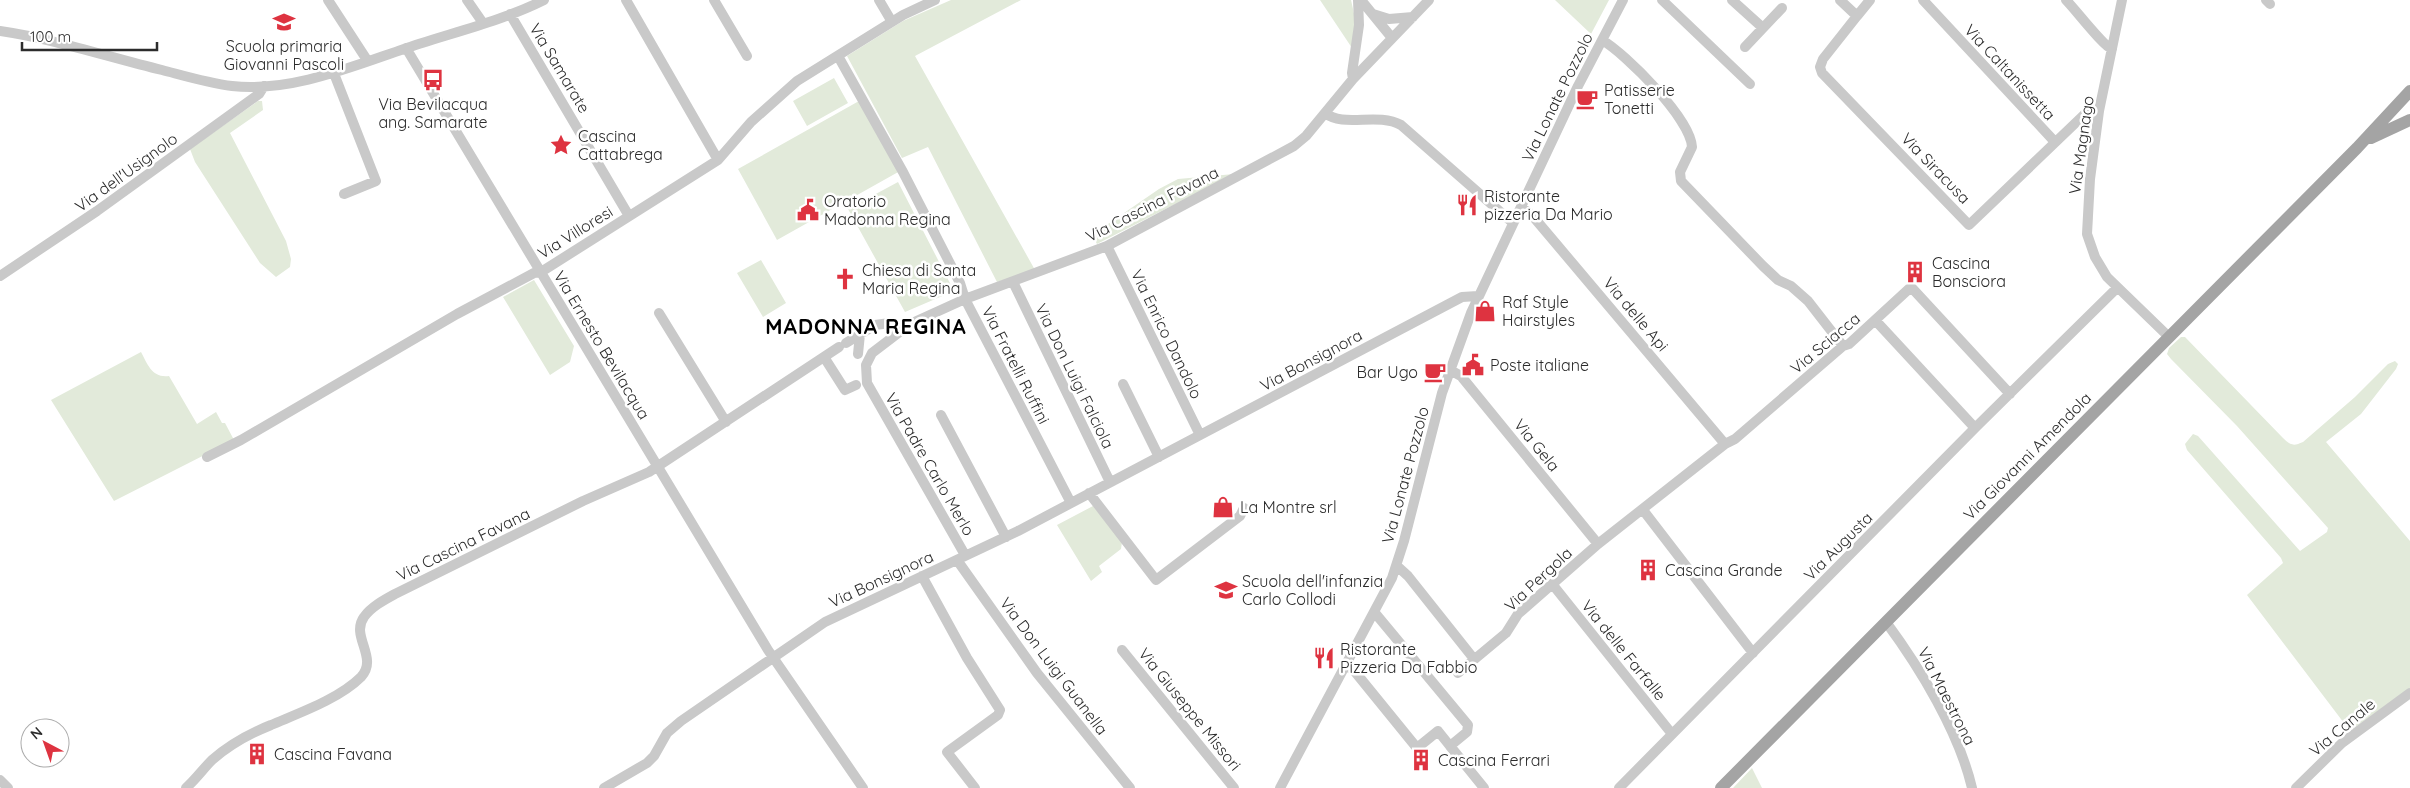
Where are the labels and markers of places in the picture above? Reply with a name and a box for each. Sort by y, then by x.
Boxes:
school or university icon: Scuola primaria Giovanni Pascoli [271,9,297,35]
place label: Scuola primaria Giovanni Pascoli [224,36,344,74]
bus stop icon: Via Bevilacqua ang. Samarate [420,67,446,93]
place label: Patisserie Tonetti [1604,80,1675,118]
cafe icon: Patisserie Tonetti [1574,86,1600,112]
place label: Via Bevilacqua ang. Samarate [378,94,488,132]
place label: Cascina Cattabrega [578,126,663,164]
place icon: Cascina Cattabrega [548,132,574,158]
place label: Ristorante pizzeria Da Mario [1484,186,1613,224]
place label: Oratorio Madonna Regina [824,191,951,229]
restaurant icon: Ristorante pizzeria Da Mario [1454,192,1480,218]
public building icon: Oratorio Madonna Regina [795,197,821,223]
place label: Cascina Bonsciora [1932,253,2006,291]
building icon: Cascina Bonsciora [1902,259,1928,285]
place label: Chiesa di Santa Maria Regina [862,260,976,298]
church icon: Chiesa di Santa Maria Regina [832,266,858,292]
place label: Raf Style Hairstyles [1502,292,1575,330]
shop icon: Raf Style Hairstyles [1472,298,1498,324]
public building icon: Poste italiane [1460,352,1486,378]
place label: Poste italiane [1490,355,1589,375]
cafe icon: Bar Ugo [1422,359,1448,385]
place label: Bar Ugo [1357,362,1418,382]
shop icon: La Montre srl [1210,494,1236,520]
place label: La Montre srl [1240,497,1337,517]
building icon: Cascina Grande [1635,557,1661,583]
place label: Cascina Grande [1665,560,1782,580]
place label: Scuola dell'infanzia Carlo Collodi [1242,571,1383,609]
school or university icon: Scuola dell'infanzia Carlo Collodi [1213,577,1239,603]
place label: Ristorante Pizzeria Da Fabbio [1340,639,1477,677]
restaurant icon: Ristorante Pizzeria Da Fabbio [1311,645,1337,671]
building icon: Cascina Favana [244,741,270,767]
place label: Cascina Favana [274,744,392,764]
building icon: Cascina Ferrari [1408,747,1434,773]
place label: Cascina Ferrari [1438,750,1550,770]

